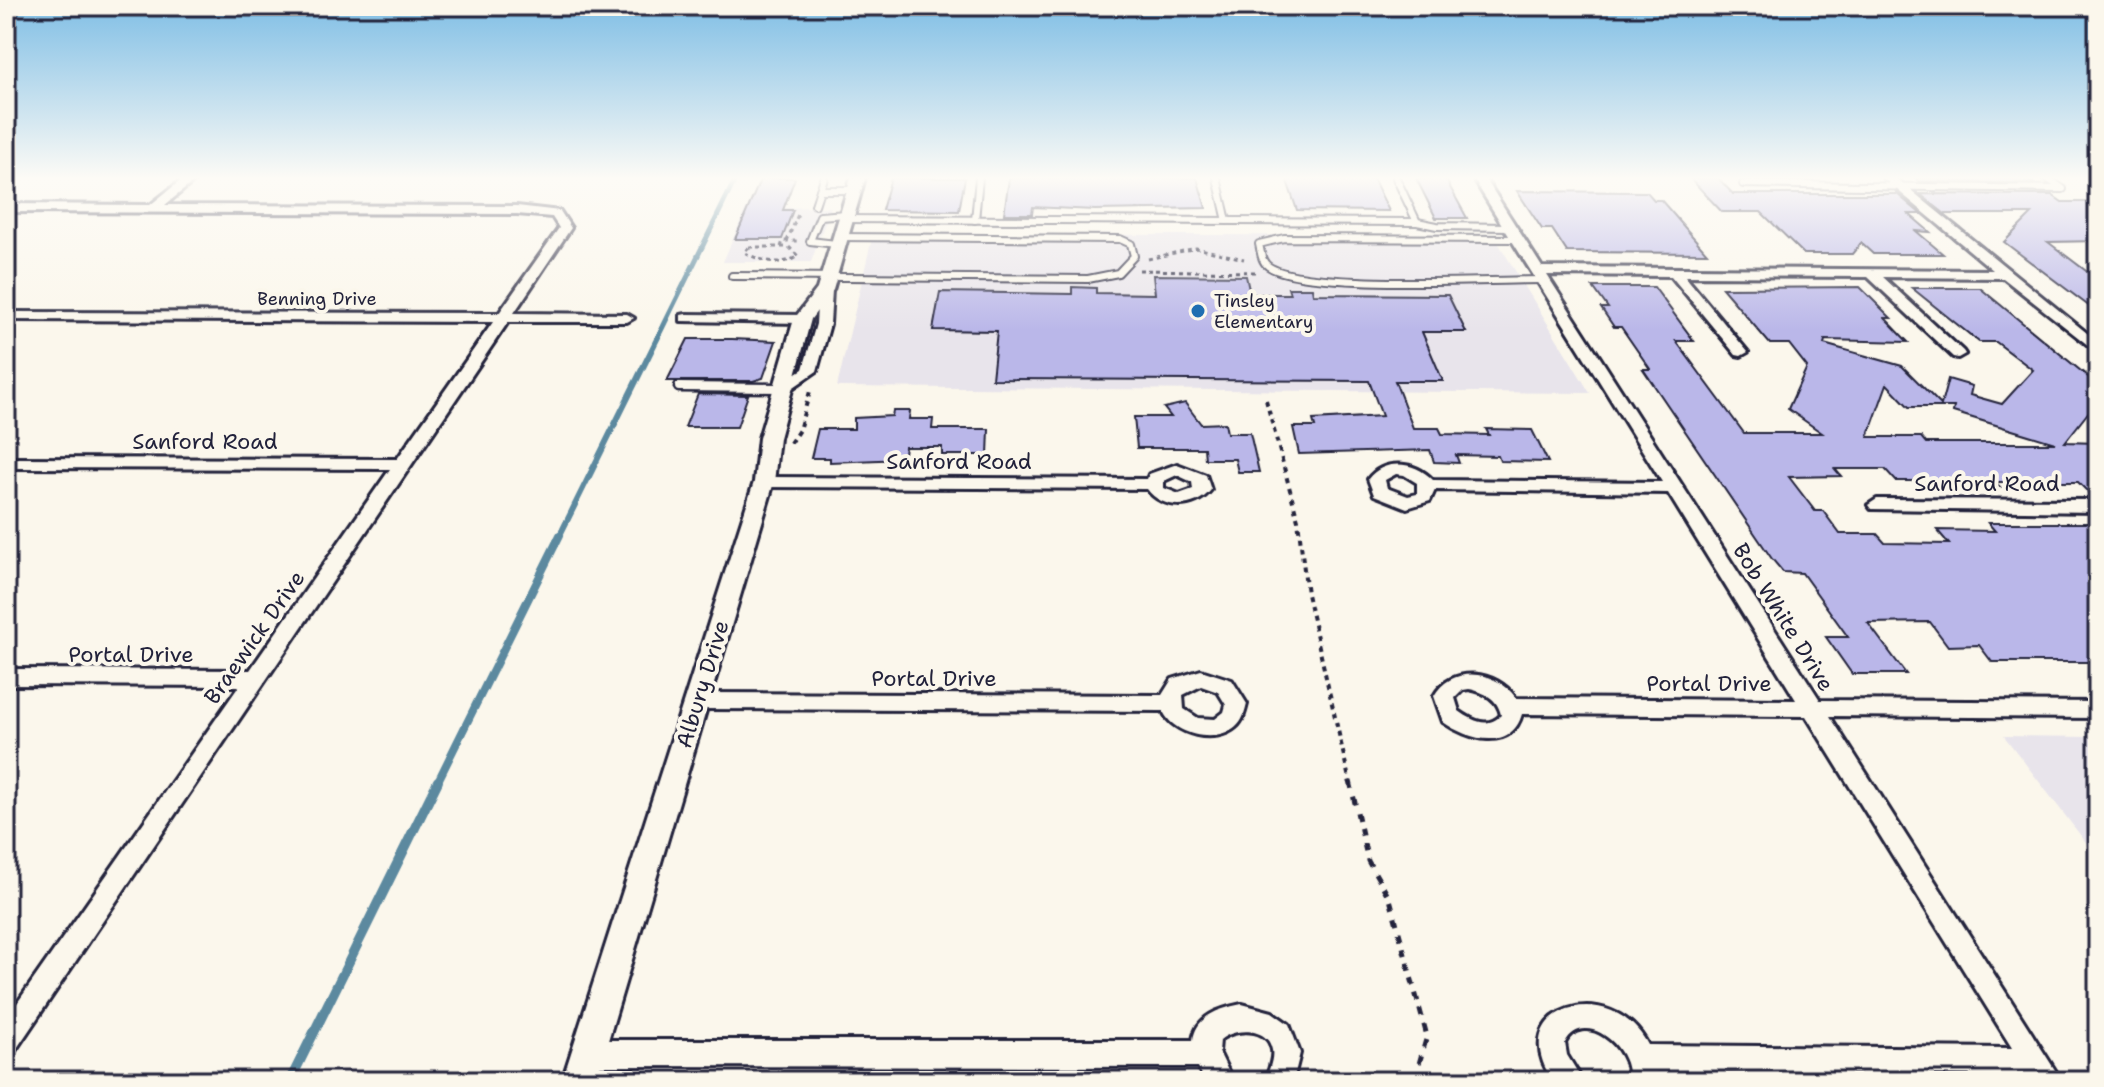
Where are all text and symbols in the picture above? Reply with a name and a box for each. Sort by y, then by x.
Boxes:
street label: Benning Drive [257,287,377,311]
place label: Tinsley Elementary [1214,289,1313,334]
marker: Tinsley Elementary [1189,302,1207,320]
street label: Sanford Road [132,427,278,456]
street label: Sanford Road [886,447,1032,476]
street label: Sanford Road [1914,469,2060,498]
street label: Bob White Drive [1726,538,1841,697]
street label: Braewick Drive [197,565,311,710]
street label: Albury Drive [669,617,736,752]
street label: Portal Drive [68,640,194,669]
street label: Portal Drive [871,664,997,693]
street label: Portal Drive [1646,669,1772,698]

